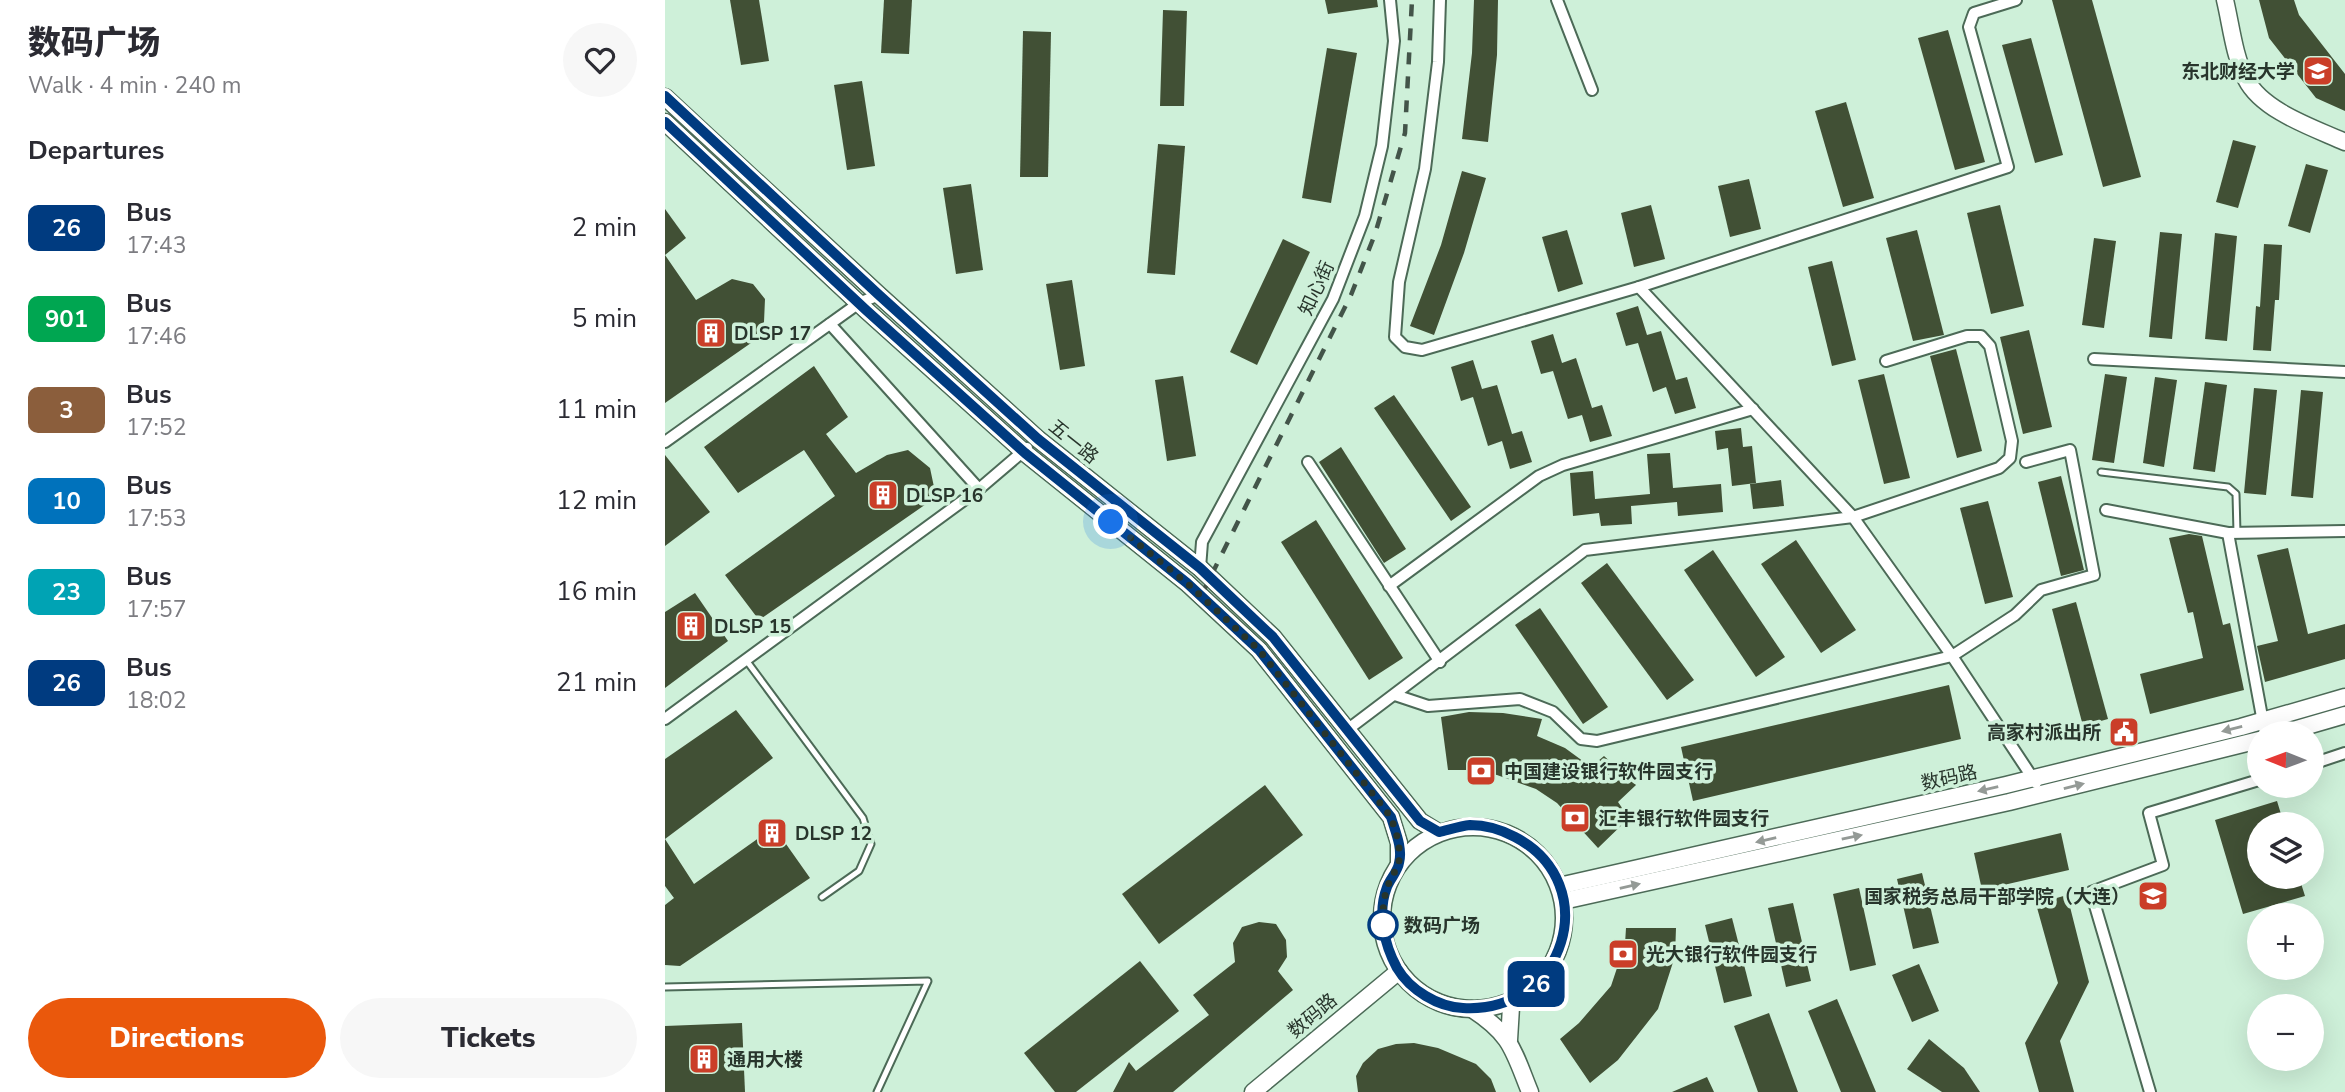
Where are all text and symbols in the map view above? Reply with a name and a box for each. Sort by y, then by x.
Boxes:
text: 数码广场 [28,21,160,66]
button: heart [563,23,637,97]
school or university icon: 东北财经大学 [2301,54,2335,88]
place label: 东北财经大学 [2181,59,2295,85]
text: Walk · 4 min · 240 m [28,70,241,101]
text: Departures [28,133,164,168]
text: Bus [126,195,172,230]
text: 2 min [572,210,637,245]
text: 26 [52,212,81,244]
text: 17:43 [126,230,186,261]
street label: 知心街 [1293,257,1341,320]
text: Bus [126,286,172,321]
text: 5 min [572,301,637,336]
text: 901 [45,303,88,335]
building icon: DLSP 17 [694,316,728,350]
text: 17:46 [126,321,186,352]
place label: DLSP 17 [734,321,811,347]
text: Bus [126,377,172,412]
text: 11 min [556,392,637,427]
text: 3 [59,394,74,426]
text: 17:52 [126,412,186,443]
street label: 五一路 [1043,414,1104,470]
text: Bus [126,468,172,503]
building icon: DLSP 16 [866,478,900,512]
text: 12 min [556,483,637,518]
place label: DLSP 16 [906,483,983,509]
text: 10 [52,485,81,517]
text: 17:53 [126,503,186,534]
your location [1093,504,1128,539]
text: Bus [126,559,172,594]
text: 16 min [556,574,637,609]
text: 23 [52,576,81,608]
text: 17:57 [126,594,186,625]
building icon: DLSP 15 [674,609,708,643]
place label: DLSP 15 [714,614,791,640]
text: Bus [126,650,172,685]
text: 21 min [556,665,637,700]
text: 26 [52,667,81,699]
text: 18:02 [126,685,186,716]
public building icon: 高家村派出所 [2107,715,2141,749]
place label: 高家村派出所 [1987,720,2101,746]
north arrow [2247,721,2324,798]
map controls [2247,721,2324,1071]
one-way arrow [2221,724,2243,735]
bank icon: 中国建设银行软件园支行 [1464,754,1498,788]
place label: 中国建设银行软件园支行 [1504,759,1713,785]
street label: 数码路 [1919,759,1980,797]
one-way arrow [2063,780,2085,791]
one-way arrow [1977,784,1999,795]
bank icon: 汇丰银行软件园支行 [1558,801,1592,835]
place label: 汇丰银行软件园支行 [1598,806,1769,832]
button: layers [2247,812,2324,889]
building icon: DLSP 12 [755,816,789,850]
place label: DLSP 12 [795,821,872,847]
one-way arrow [1841,831,1863,842]
one-way arrow [1755,834,1777,845]
school or university icon: 国家税务总局干部学院（大连） [2136,879,2170,913]
one-way arrow [1619,880,1641,891]
place label: 国家税务总局干部学院（大连） [1864,884,2130,910]
button: + [2247,903,2324,980]
marker: 数码广场 [1368,910,1398,940]
place label: 数码广场 [1404,913,1480,939]
bank icon: 光大银行软件园支行 [1606,937,1640,971]
place label: 光大银行软件园支行 [1646,942,1817,968]
line badge: 26 [1505,961,1568,1007]
text: 26 [1522,968,1550,1000]
street label: 数码路 [1282,987,1343,1044]
button: − [2247,994,2324,1071]
button: Directions [28,998,326,1078]
button: Tickets [340,998,637,1078]
building icon: 通用大楼 [687,1042,721,1076]
place label: 通用大楼 [727,1047,803,1073]

